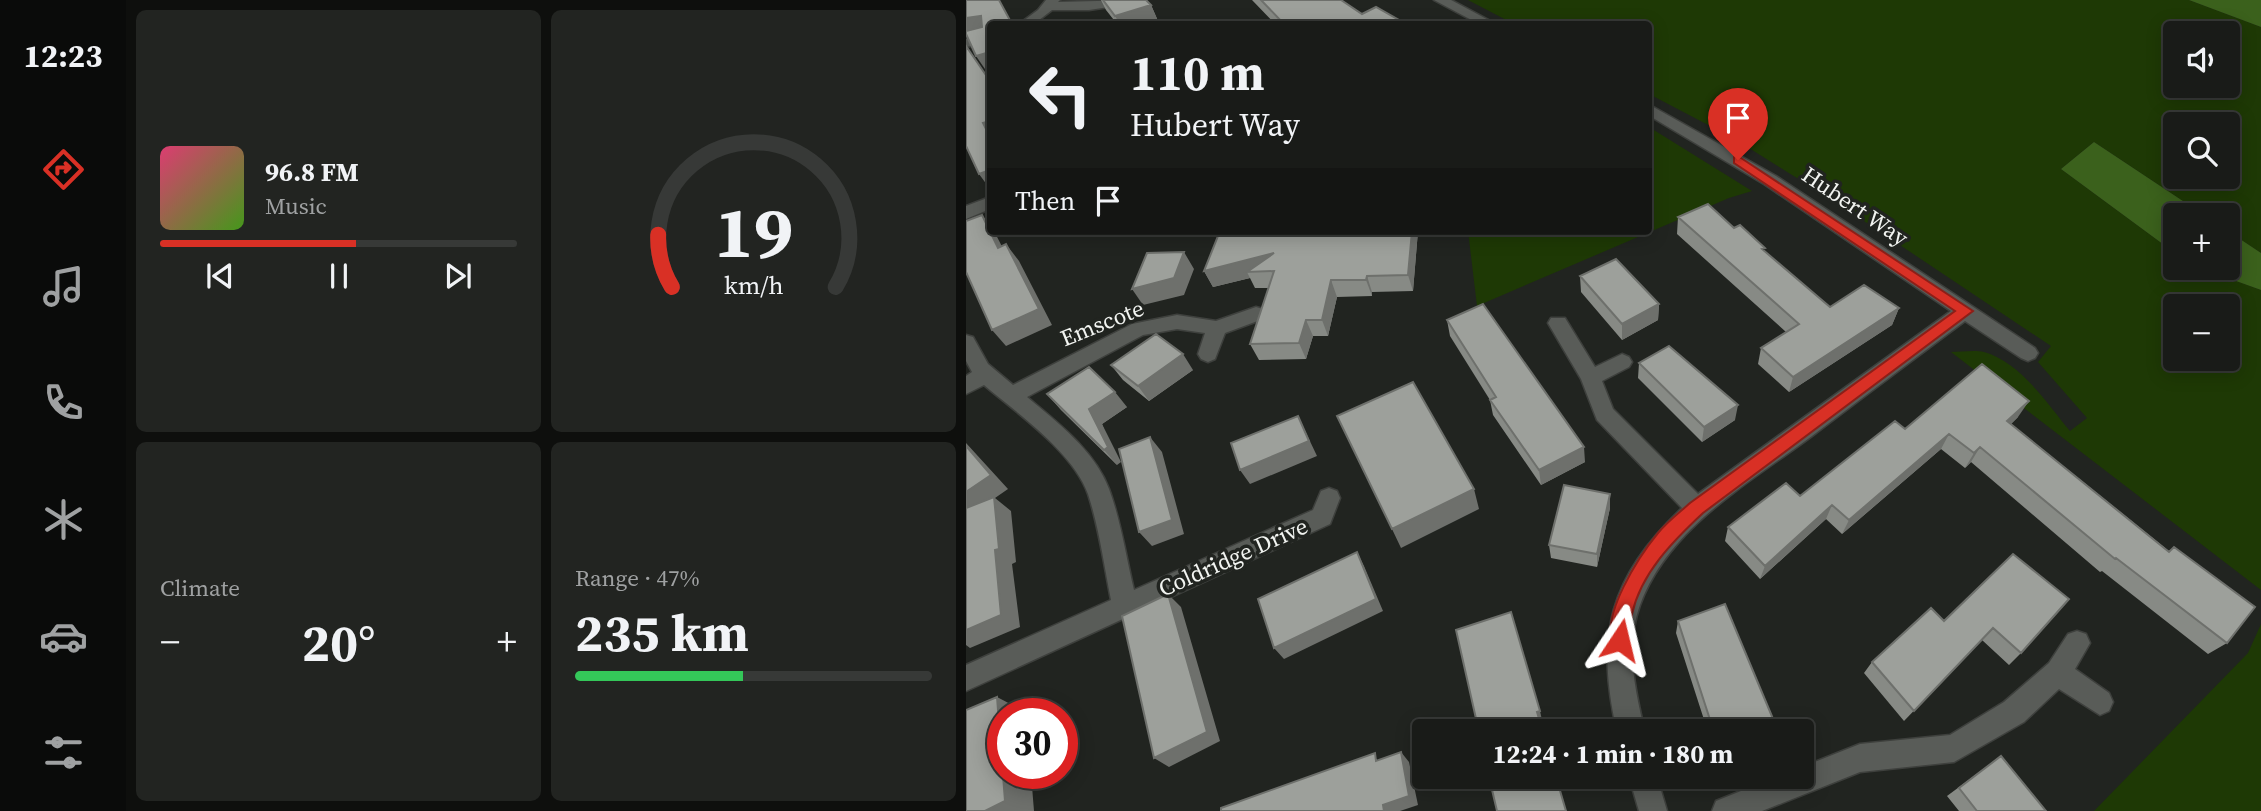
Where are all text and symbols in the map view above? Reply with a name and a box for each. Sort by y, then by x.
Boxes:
map controls [2163,21,2240,371]
button: sound [2163,21,2240,98]
text: 12:23 [24,34,102,78]
text: 110 m [1130,39,1265,106]
icon: left [1015,49,1106,140]
pin [1708,88,1768,160]
icon: arrive [1719,99,1757,137]
text: Hubert Way [1130,103,1300,147]
button: search [2163,112,2240,189]
icon: directions [39,145,88,194]
text: 96.8 FM [265,154,359,190]
street label: Hubert Way [1795,159,1915,254]
text: 19 [714,182,793,281]
icon: arrive [1089,182,1127,220]
text: Then [1015,183,1075,219]
text: Music [265,190,327,222]
button: + [2163,203,2240,280]
icon: previous [201,257,239,295]
icon: pause [320,257,358,295]
icon: next [439,257,477,295]
icon: music [39,262,88,311]
text: km/h [724,268,783,302]
street label: Emscote [1055,292,1149,354]
button: − [2163,294,2240,371]
icon: phone [39,378,88,427]
icon: climate [39,495,88,544]
street label: Coldridge Drive [1153,510,1313,604]
text: Range · 47% [575,562,700,594]
text: Climate [160,572,240,604]
text: 235 km [575,597,749,668]
position arrow [1583,603,1657,677]
text: 20° [302,607,375,678]
icon: car [39,612,88,661]
text: − [160,616,180,668]
text: + [497,616,517,668]
speed limit sign: 30 [987,698,1078,789]
icon: filters [39,728,88,777]
text: 12:24 · 1 min · 180 m [1493,736,1733,772]

